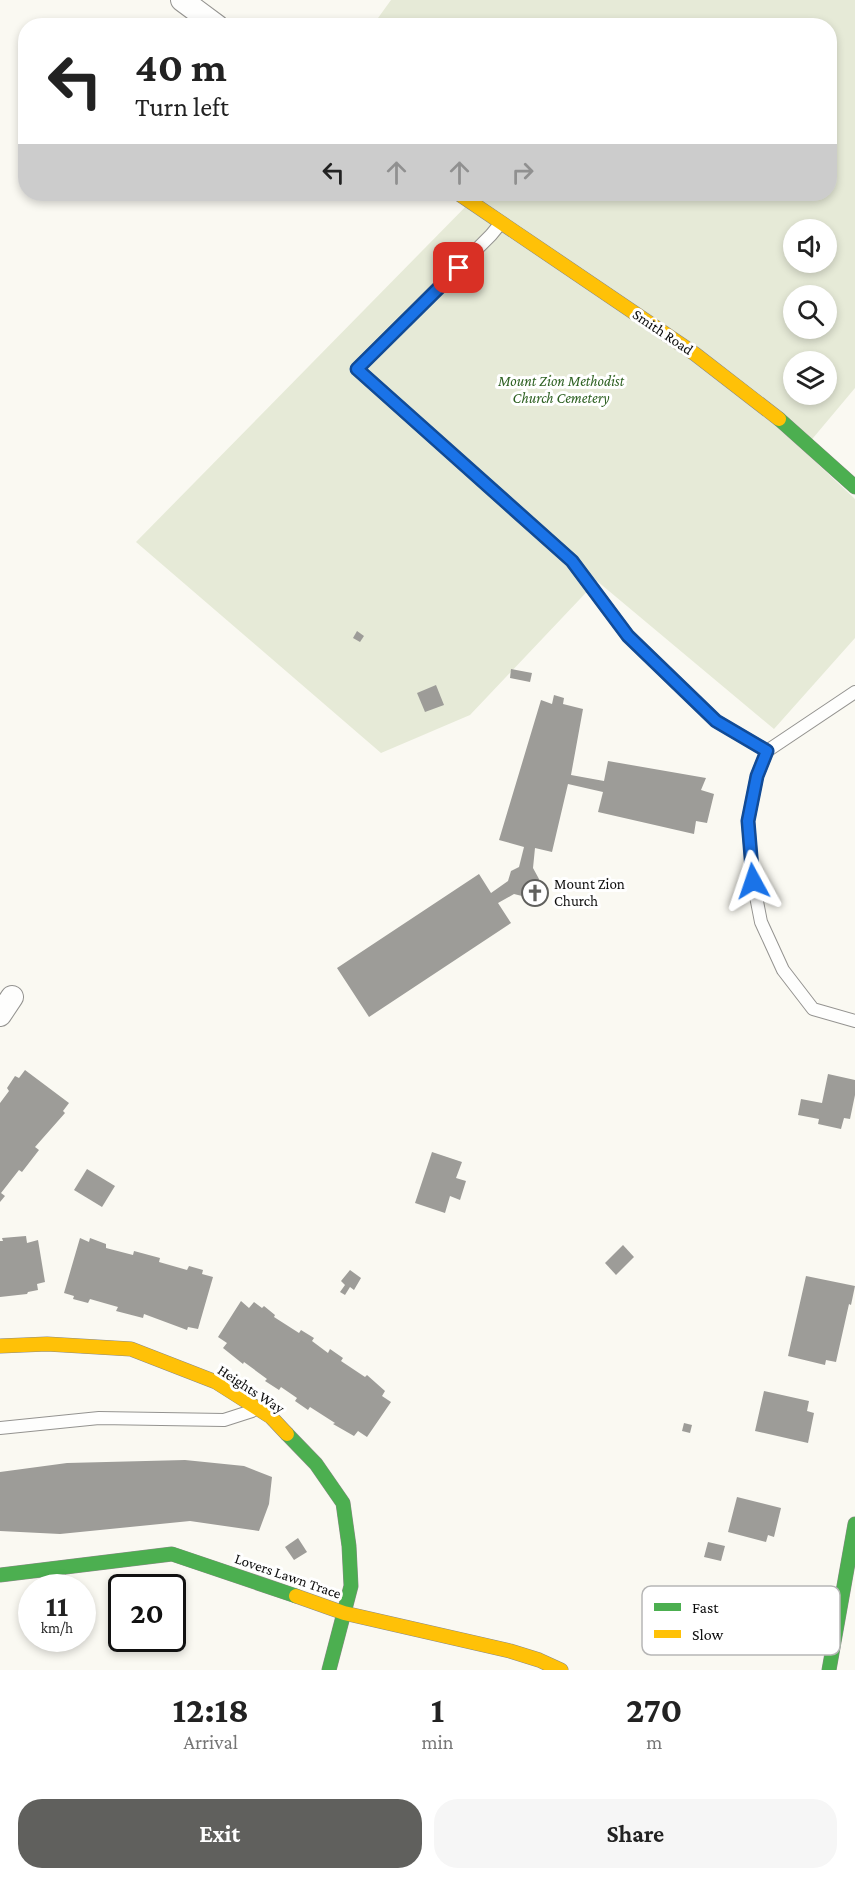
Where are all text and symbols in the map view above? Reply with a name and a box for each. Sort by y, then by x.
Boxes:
icon: left [36,42,114,120]
text: 40 m [135,43,227,90]
text: Turn left [135,92,229,122]
icon: left [317,156,350,189]
icon: ahead [380,156,413,189]
icon: ahead [443,156,476,189]
icon: right [506,156,539,189]
map controls [783,219,837,405]
button: sound [783,219,837,273]
pin [433,242,484,293]
icon: arrive [442,251,475,284]
button: search [783,285,837,339]
street label: Smith Road [630,306,696,358]
button: layers [783,351,837,405]
park label: Mount Zion Methodist Church Cemetery [497,373,625,407]
position arrow [721,849,785,913]
place label: Mount Zion Church [554,876,625,909]
church icon: Mount Zion Church [520,878,550,908]
street label: Heights Way [214,1362,287,1417]
street label: Lovers Lawn Trace [233,1550,344,1602]
speed limit sign: 20 [108,1574,186,1652]
legend [642,1586,840,1655]
text: 11 [46,1589,68,1622]
text: Fast [692,1599,719,1616]
text: km/h [41,1620,73,1636]
text: Slow [692,1626,724,1643]
text: 12:18 [173,1690,249,1730]
text: 1 [431,1690,444,1730]
text: 270 [626,1690,682,1730]
text: Arrival [184,1731,238,1753]
text: min [421,1731,454,1753]
text: m [646,1731,662,1753]
button: Exit [18,1799,422,1868]
button: Share [434,1799,837,1868]

